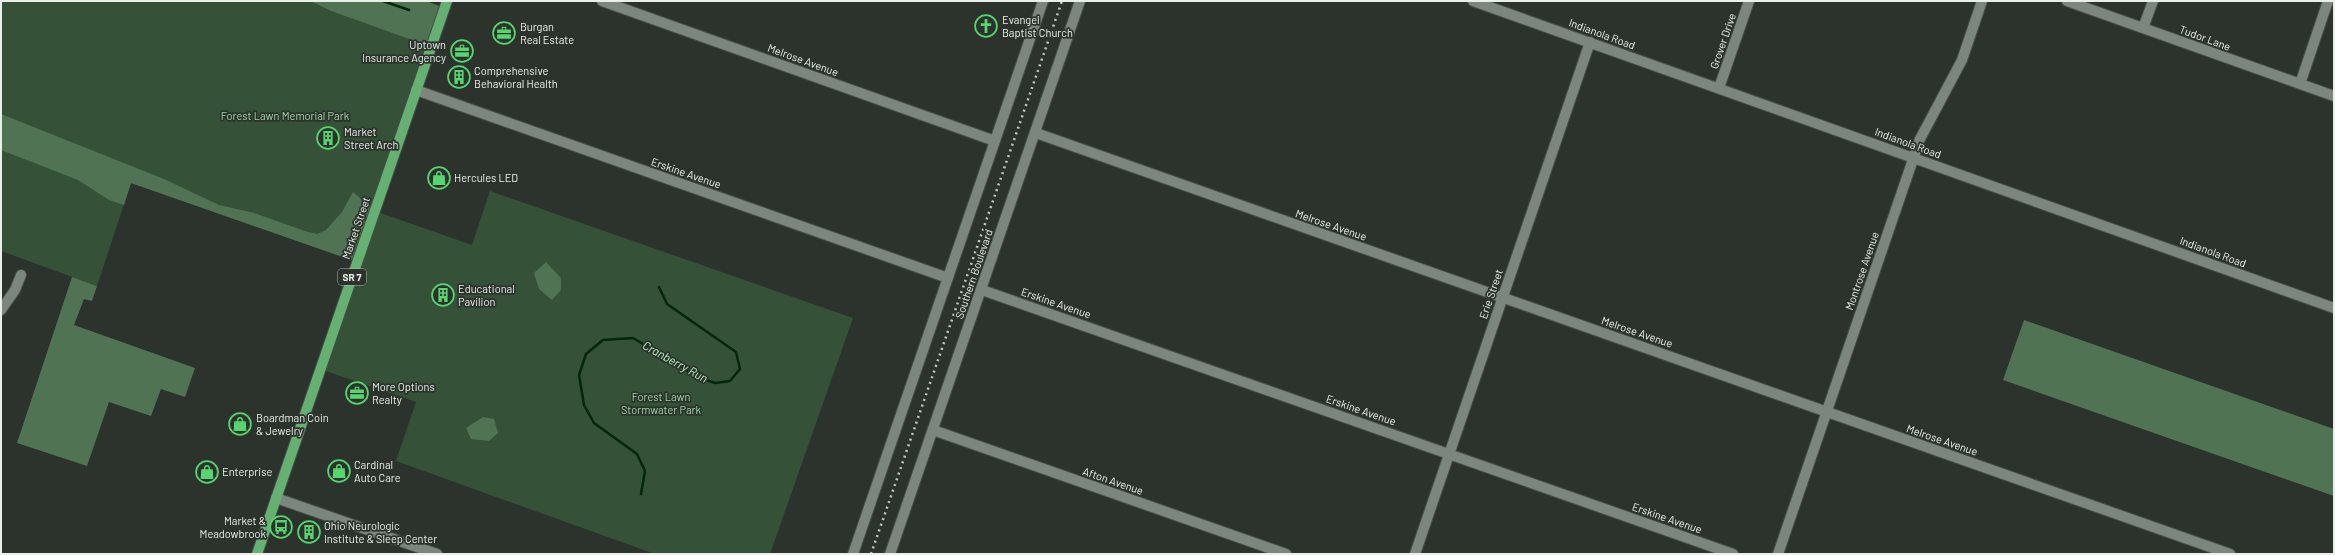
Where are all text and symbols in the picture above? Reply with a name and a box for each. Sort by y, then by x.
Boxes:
street label: Grover Drive [1707,11,1738,70]
church icon: Evangel Baptist Church [973,13,999,39]
place label: Evangel Baptist Church [1002,13,1073,39]
street label: Indianola Road [1567,16,1637,52]
office icon: Burgan Real Estate [491,20,517,46]
place label: Burgan Real Estate [520,20,574,46]
street label: Tudor Lane [2178,22,2233,53]
place label: Uptown Insurance Agency [362,38,446,64]
office icon: Uptown Insurance Agency [449,38,475,64]
street label: Melrose Avenue [766,41,841,78]
building icon: Comprehensive Behavioral Health [446,64,472,90]
place label: Comprehensive Behavioral Health [474,64,558,90]
park label: Forest Lawn Memorial Park [221,109,350,122]
building icon: Market Street Arch [315,125,341,151]
place label: Market Street Arch [344,125,399,151]
street label: Indianola Road [1873,125,1943,161]
street label: Erskine Avenue [649,154,723,191]
shop icon: Hercules LED [426,165,452,191]
place label: Hercules LED [454,171,518,184]
street label: Market Street [339,195,372,261]
street label: Melrose Avenue [1294,206,1369,243]
street label: Southern Boulevard [952,227,995,320]
street label: Montrose Avenue [1842,230,1881,312]
street label: Indianola Road [2178,234,2248,270]
street label: Erie Street [1476,267,1505,320]
road number: SR 7 [338,269,366,285]
building icon: Educational Pavilion [430,282,456,308]
place label: Educational Pavilion [458,282,515,308]
street label: Erskine Avenue [1019,284,1093,321]
street label: Melrose Avenue [1600,313,1675,350]
water label: Cranberry Run [640,337,711,385]
office icon: More Options Realty [344,380,370,406]
place label: More Options Realty [372,380,435,406]
park label: Forest Lawn Stormwater Park [621,390,702,416]
street label: Erskine Avenue [1324,391,1398,428]
shop icon: Boardman Coin & Jewelry [227,411,253,437]
place label: Boardman Coin & Jewelry [256,411,329,437]
street label: Melrose Avenue [1905,421,1980,458]
shop icon: Cardinal Auto Care [326,458,352,484]
place label: Cardinal Auto Care [354,458,401,484]
shop icon: Enterprise [194,459,220,485]
street label: Afton Avenue [1081,464,1145,497]
place label: Enterprise [222,465,272,478]
street label: Erskine Avenue [1630,499,1704,536]
place label: Market & Meadowbrook [200,514,266,540]
bus stop icon: Market & Meadowbrook [268,514,294,540]
building icon: Ohio Neurologic Institute & Sleep Center [296,519,322,545]
place label: Ohio Neurologic Institute & Sleep Center [324,519,437,545]

